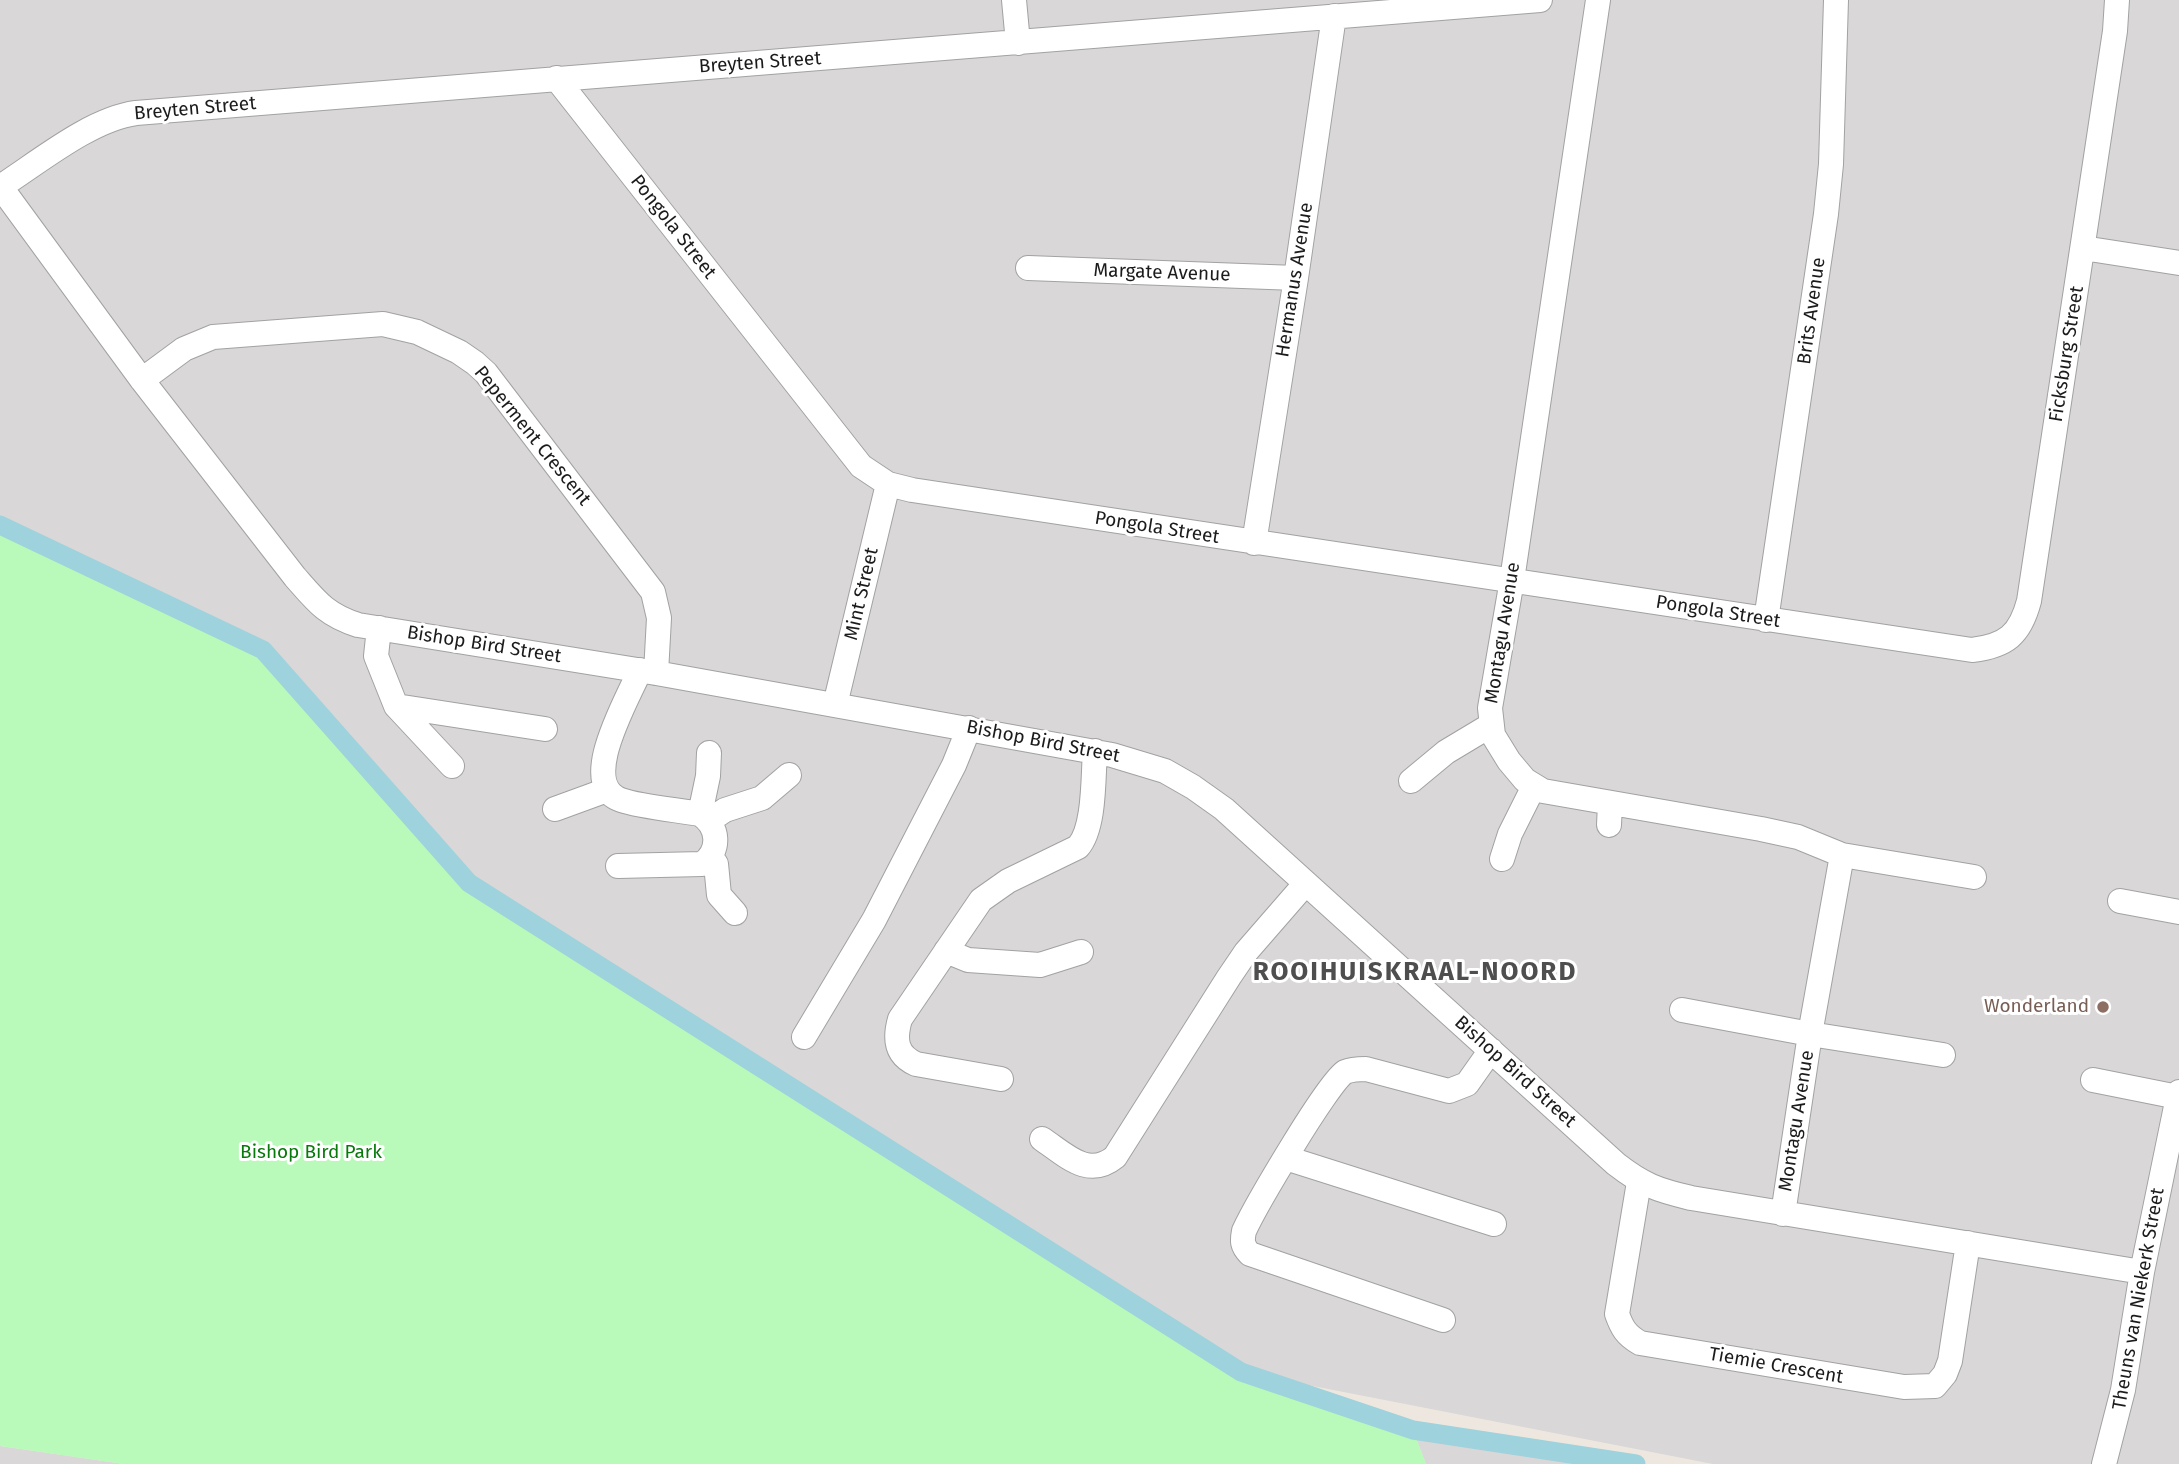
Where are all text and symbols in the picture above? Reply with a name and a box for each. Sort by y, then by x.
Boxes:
street label: Breyten Street [698,47,822,79]
street label: Breyten Street [133,92,257,126]
street label: Pongola Street [625,170,721,284]
street label: Hermanus Avenue [1272,201,1318,359]
street label: Brits Avenue [1793,256,1831,366]
street label: Margate Avenue [1093,259,1231,287]
street label: Ficksburg Street [2045,284,2089,424]
street label: Peperment Crescent [469,362,595,510]
street label: Pongola Street [1093,507,1221,549]
street label: Mint Street [840,545,884,643]
street label: Montagu Avenue [1481,561,1525,705]
street label: Pongola Street [1654,591,1782,633]
street label: Bishop Bird Street [405,622,563,668]
street label: Bishop Bird Street [964,716,1122,768]
district label: ROOIHUISKRAAL-NOORD [1255,957,1575,989]
place label: Wonderland [1984,996,2089,1018]
marker: Wonderland [2095,999,2111,1015]
street label: Bishop Bird Street [1449,1011,1581,1133]
street label: Montagu Avenue [1775,1049,1819,1193]
park label: Bishop Bird Park [240,1142,382,1164]
street label: Theuns van Niekerk Street [2108,1186,2170,1412]
street label: Tiemie Crescent [1707,1343,1845,1389]

